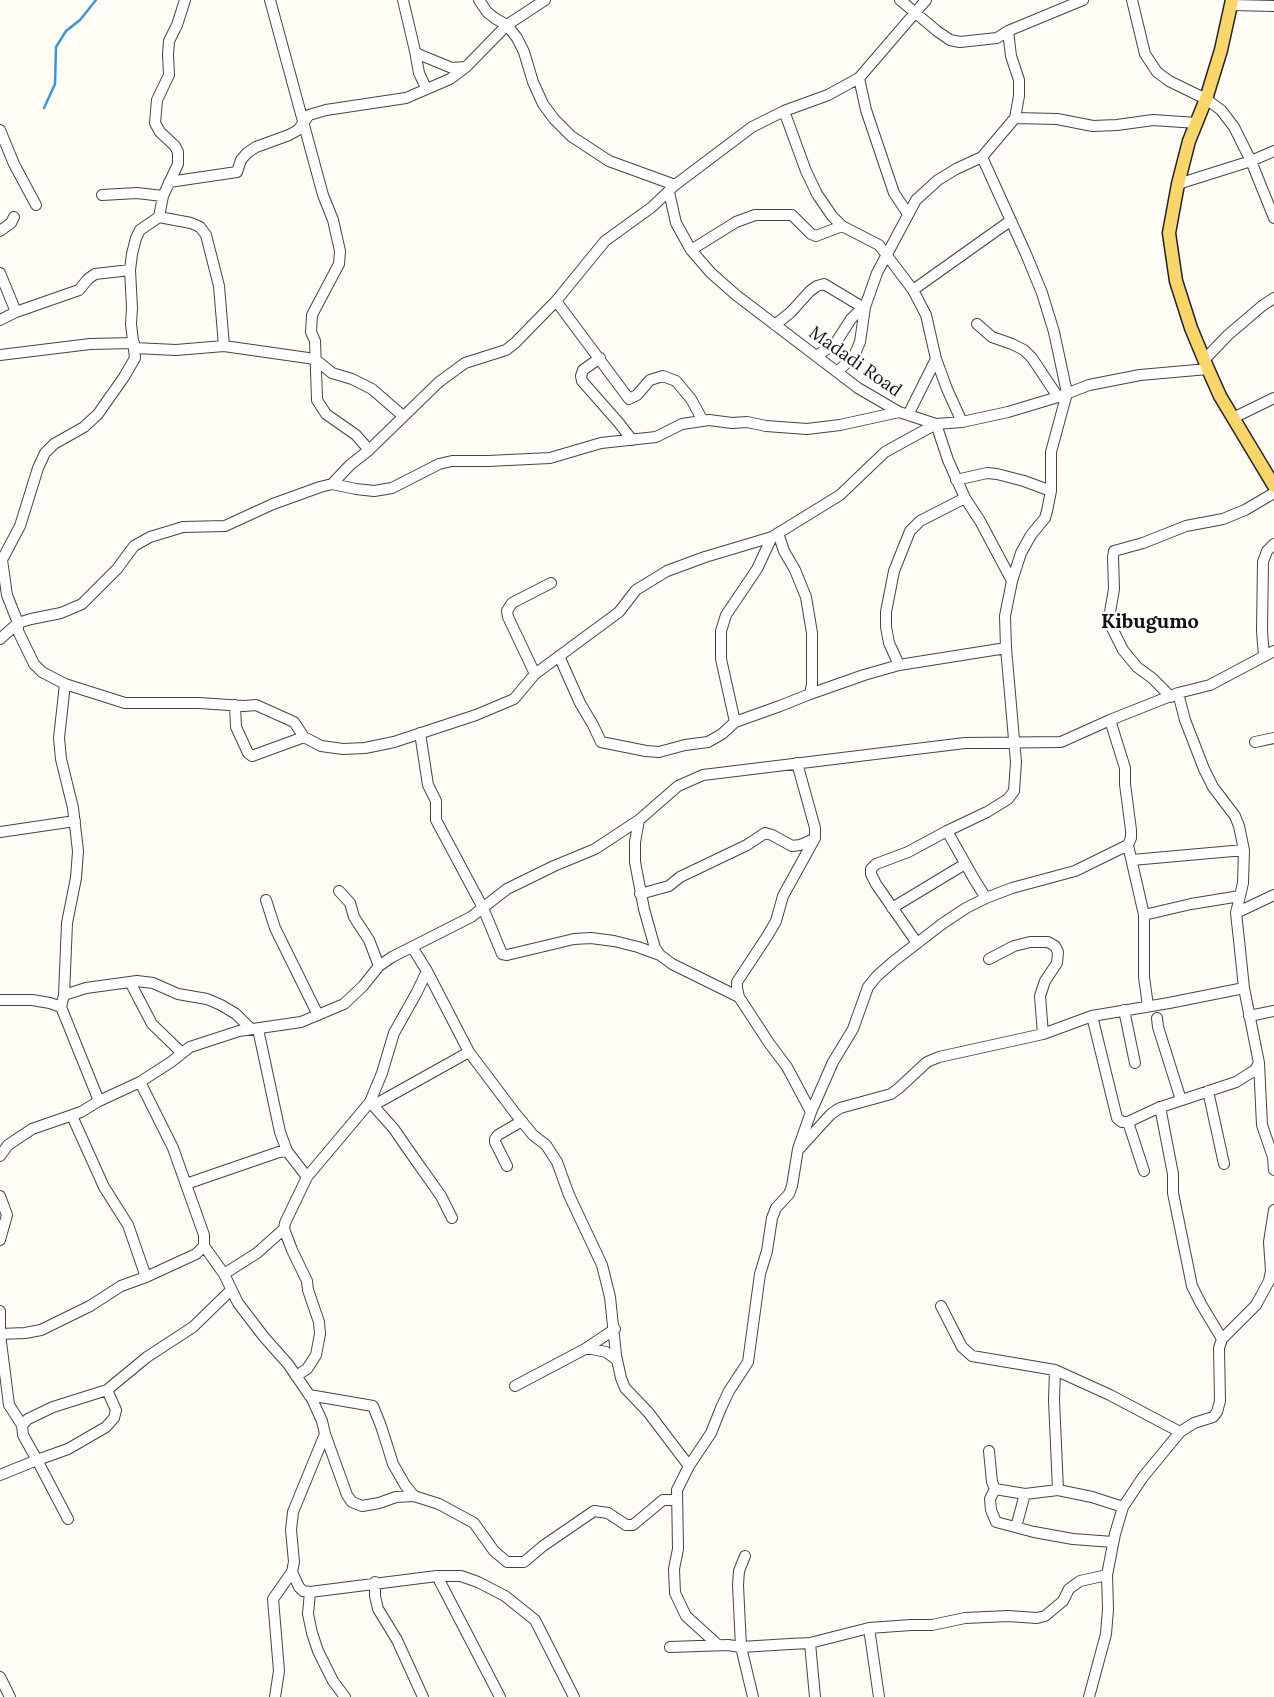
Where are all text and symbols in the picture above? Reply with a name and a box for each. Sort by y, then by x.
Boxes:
street label: Madadi Road [804,322,906,402]
district label: Kibugumo [1101,610,1199,634]

